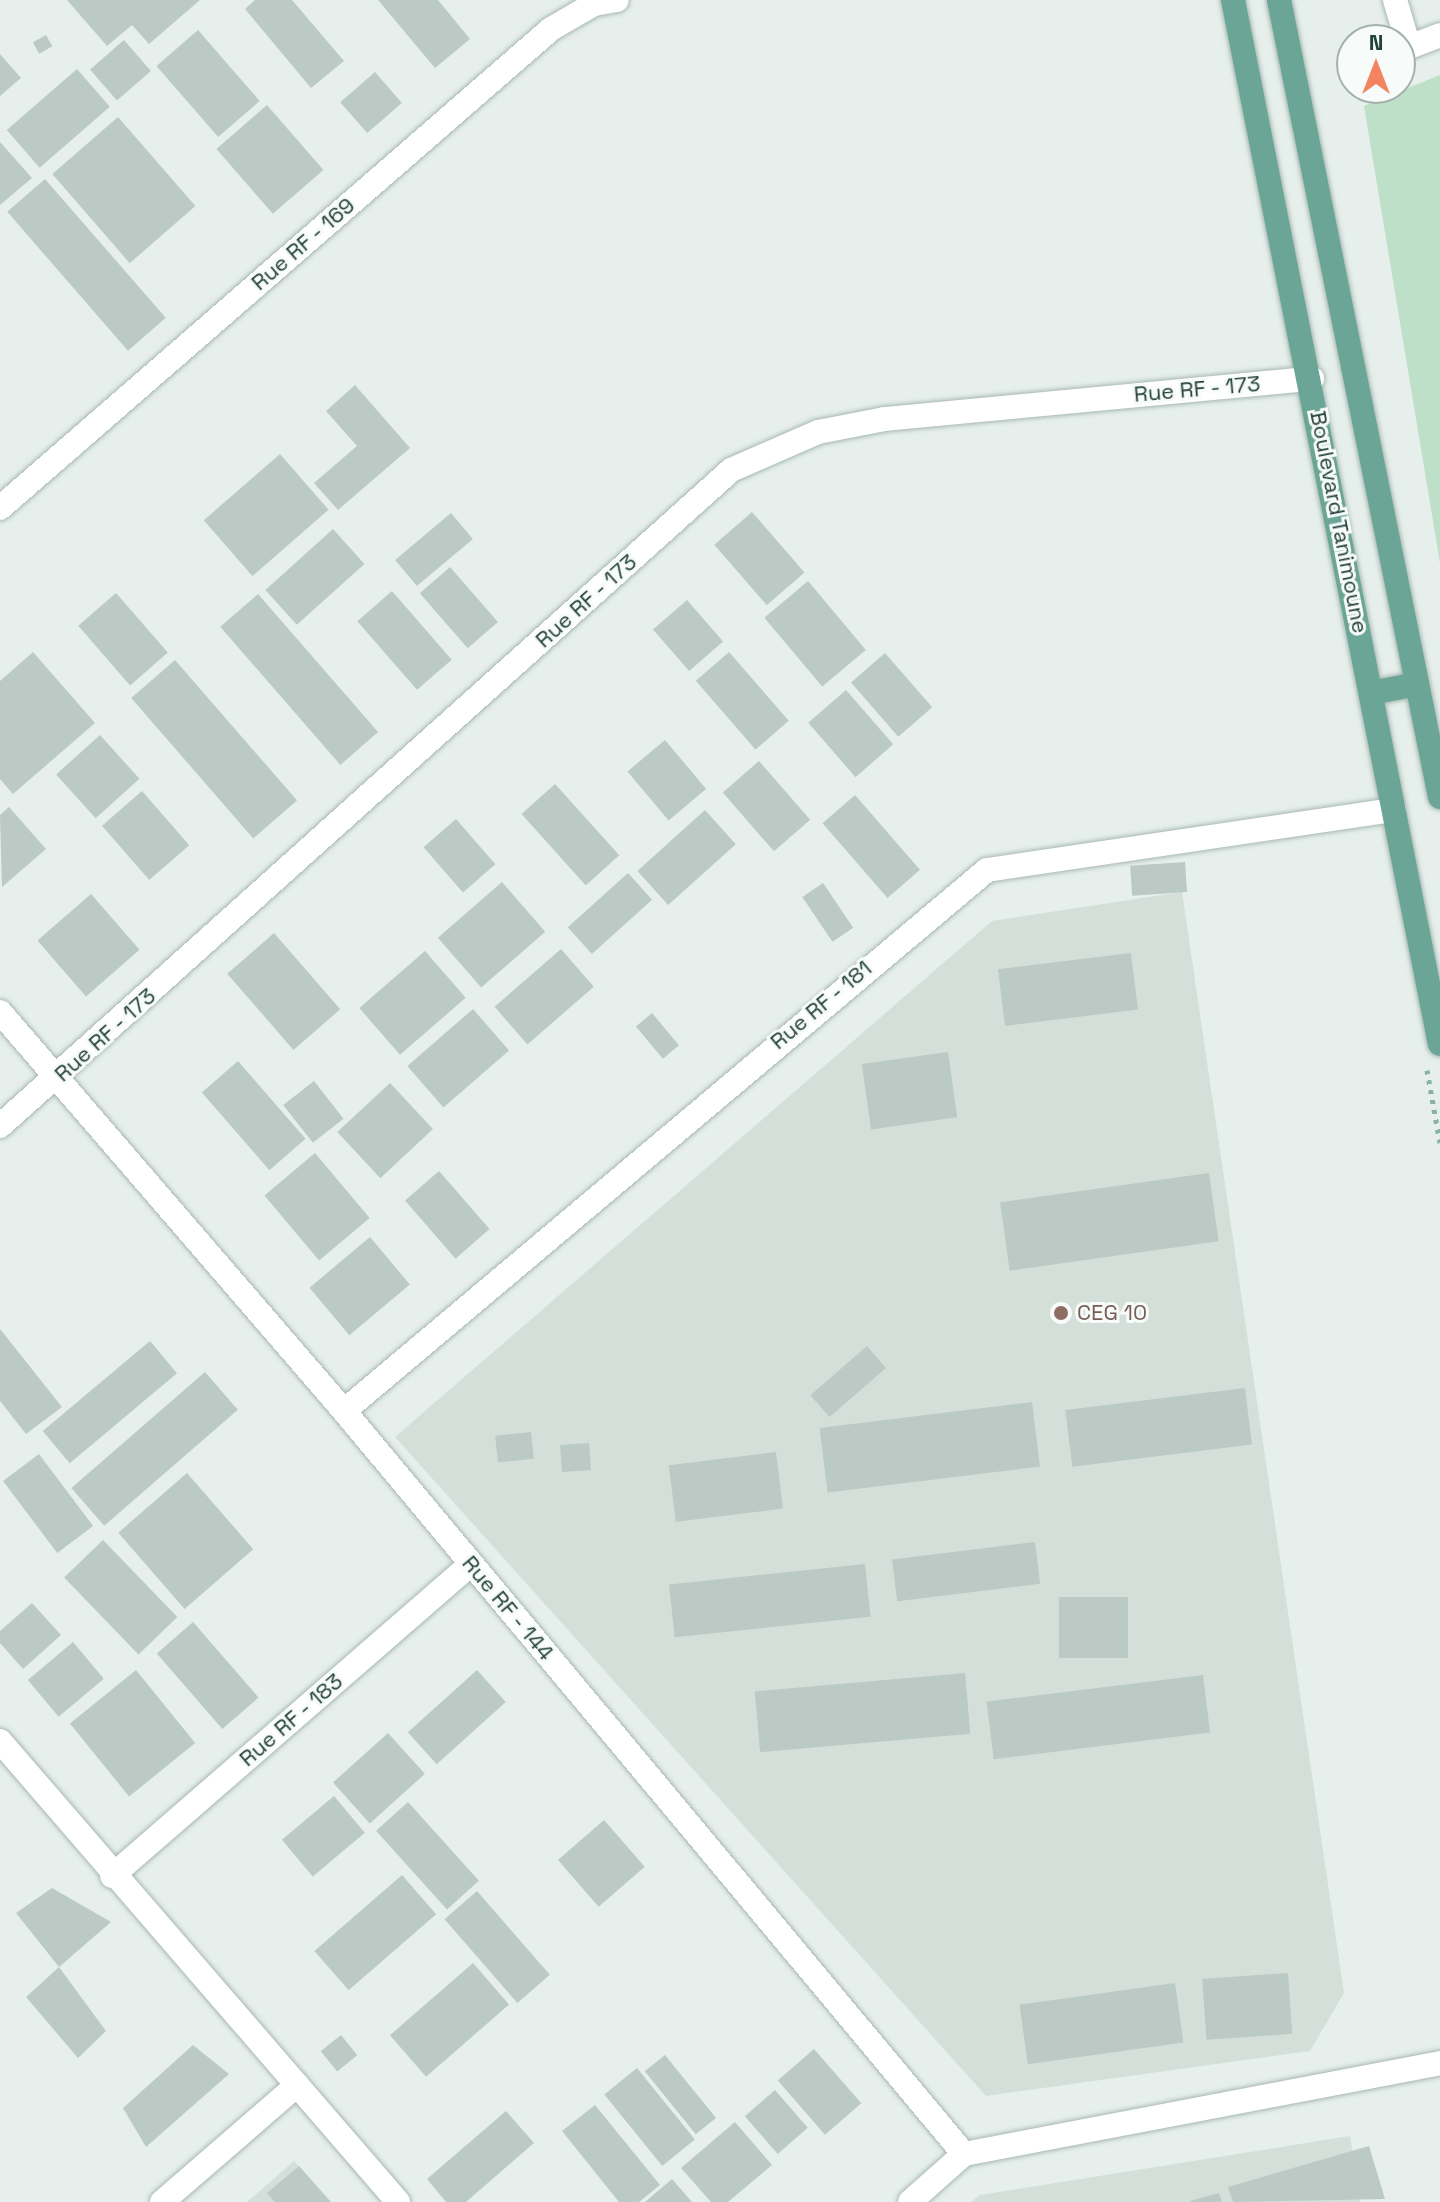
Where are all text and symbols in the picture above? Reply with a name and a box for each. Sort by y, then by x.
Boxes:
north arrow [1336,24,1416,104]
text: N [1369,28,1383,56]
street label: Rue RF - 169 [246,192,360,296]
street label: Rue RF - 173 [1132,370,1262,408]
street label: Boulevard Tanimoune [1304,408,1374,636]
street label: Rue RF - 173 [530,548,642,654]
street label: Rue RF - 181 [765,955,877,1055]
street label: Rue RF - 173 [49,982,161,1088]
place label: CEG 10 [1077,1300,1147,1326]
marker: CEG 10 [1052,1304,1070,1322]
street label: Rue RF - 144 [456,1550,560,1666]
street label: Rue RF - 183 [234,1668,348,1772]

